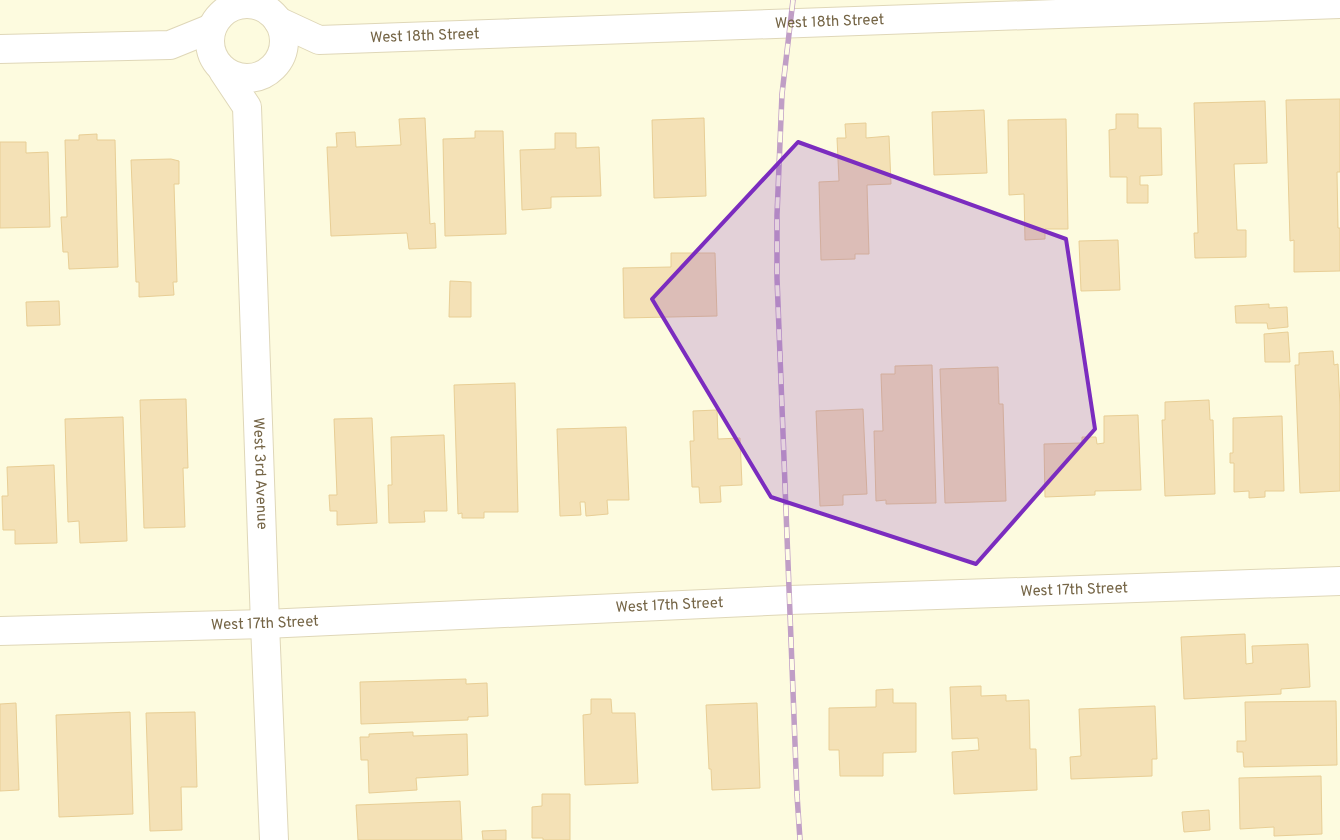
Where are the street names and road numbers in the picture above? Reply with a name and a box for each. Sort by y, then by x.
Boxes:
street label: West 18th Street [774,11,885,33]
street label: West 18th Street [370,25,480,48]
street label: West 3rd Avenue [248,417,271,530]
street label: West 17th Street [1020,579,1128,602]
street label: West 17th Street [615,594,724,617]
street label: West 17th Street [211,612,319,635]

